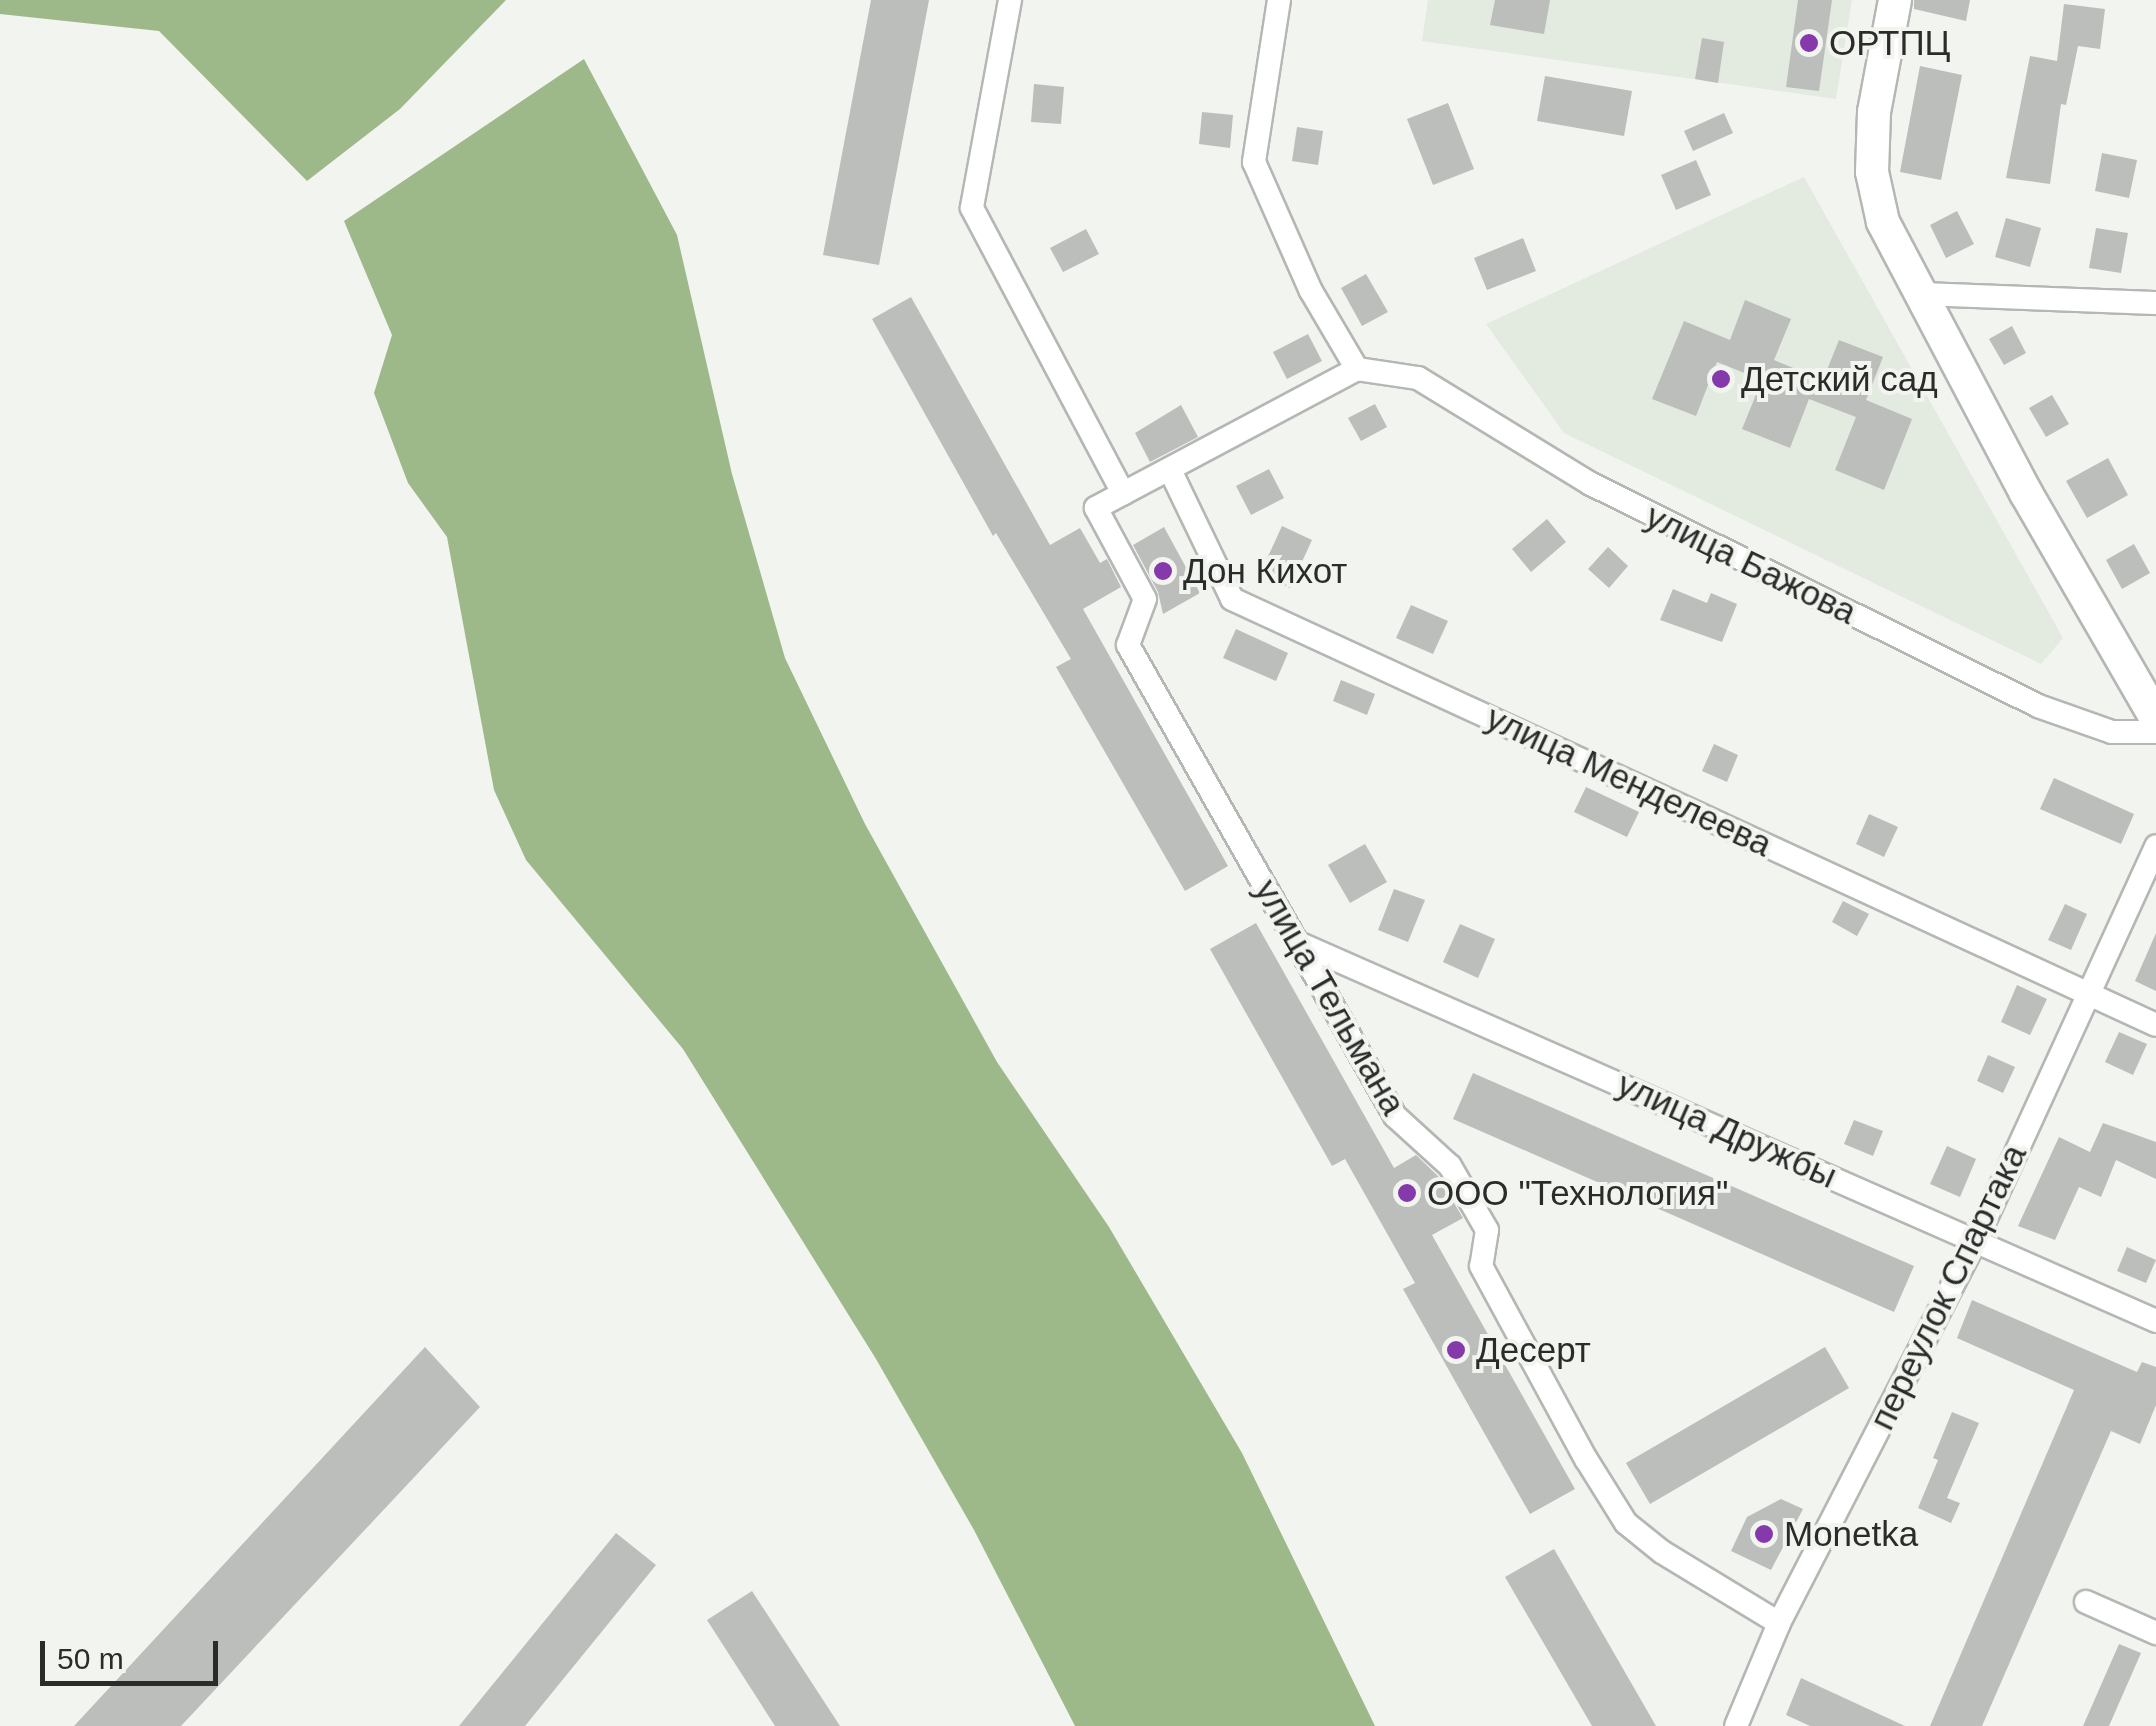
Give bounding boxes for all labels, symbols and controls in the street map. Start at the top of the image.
place label: ОРТПЦ [1829,22,1950,64]
marker: ОРТПЦ [1798,32,1820,54]
place label: Детский сад [1741,358,1938,400]
marker: Детский сад [1710,368,1732,390]
street label: улица Бажова [1639,495,1863,633]
place label: Дон Кихот [1183,550,1347,592]
marker: Дон Кихот [1152,560,1174,582]
street label: улица Менделеева [1480,696,1778,866]
street label: улица Тельмана [1246,872,1414,1122]
street label: улица Дружбы [1611,1063,1843,1197]
street label: переулок Спартака [1861,1138,2035,1436]
place label: ООО "Технология" [1427,1172,1728,1214]
marker: ООО "Технология" [1396,1182,1418,1204]
place label: Десерт [1476,1329,1591,1371]
marker: Десерт [1445,1339,1467,1361]
place label: Monetka [1784,1513,1918,1555]
marker: Monetka [1753,1523,1775,1545]
scale bar [45,1621,222,1683]
text: 50 m [57,1642,124,1675]

